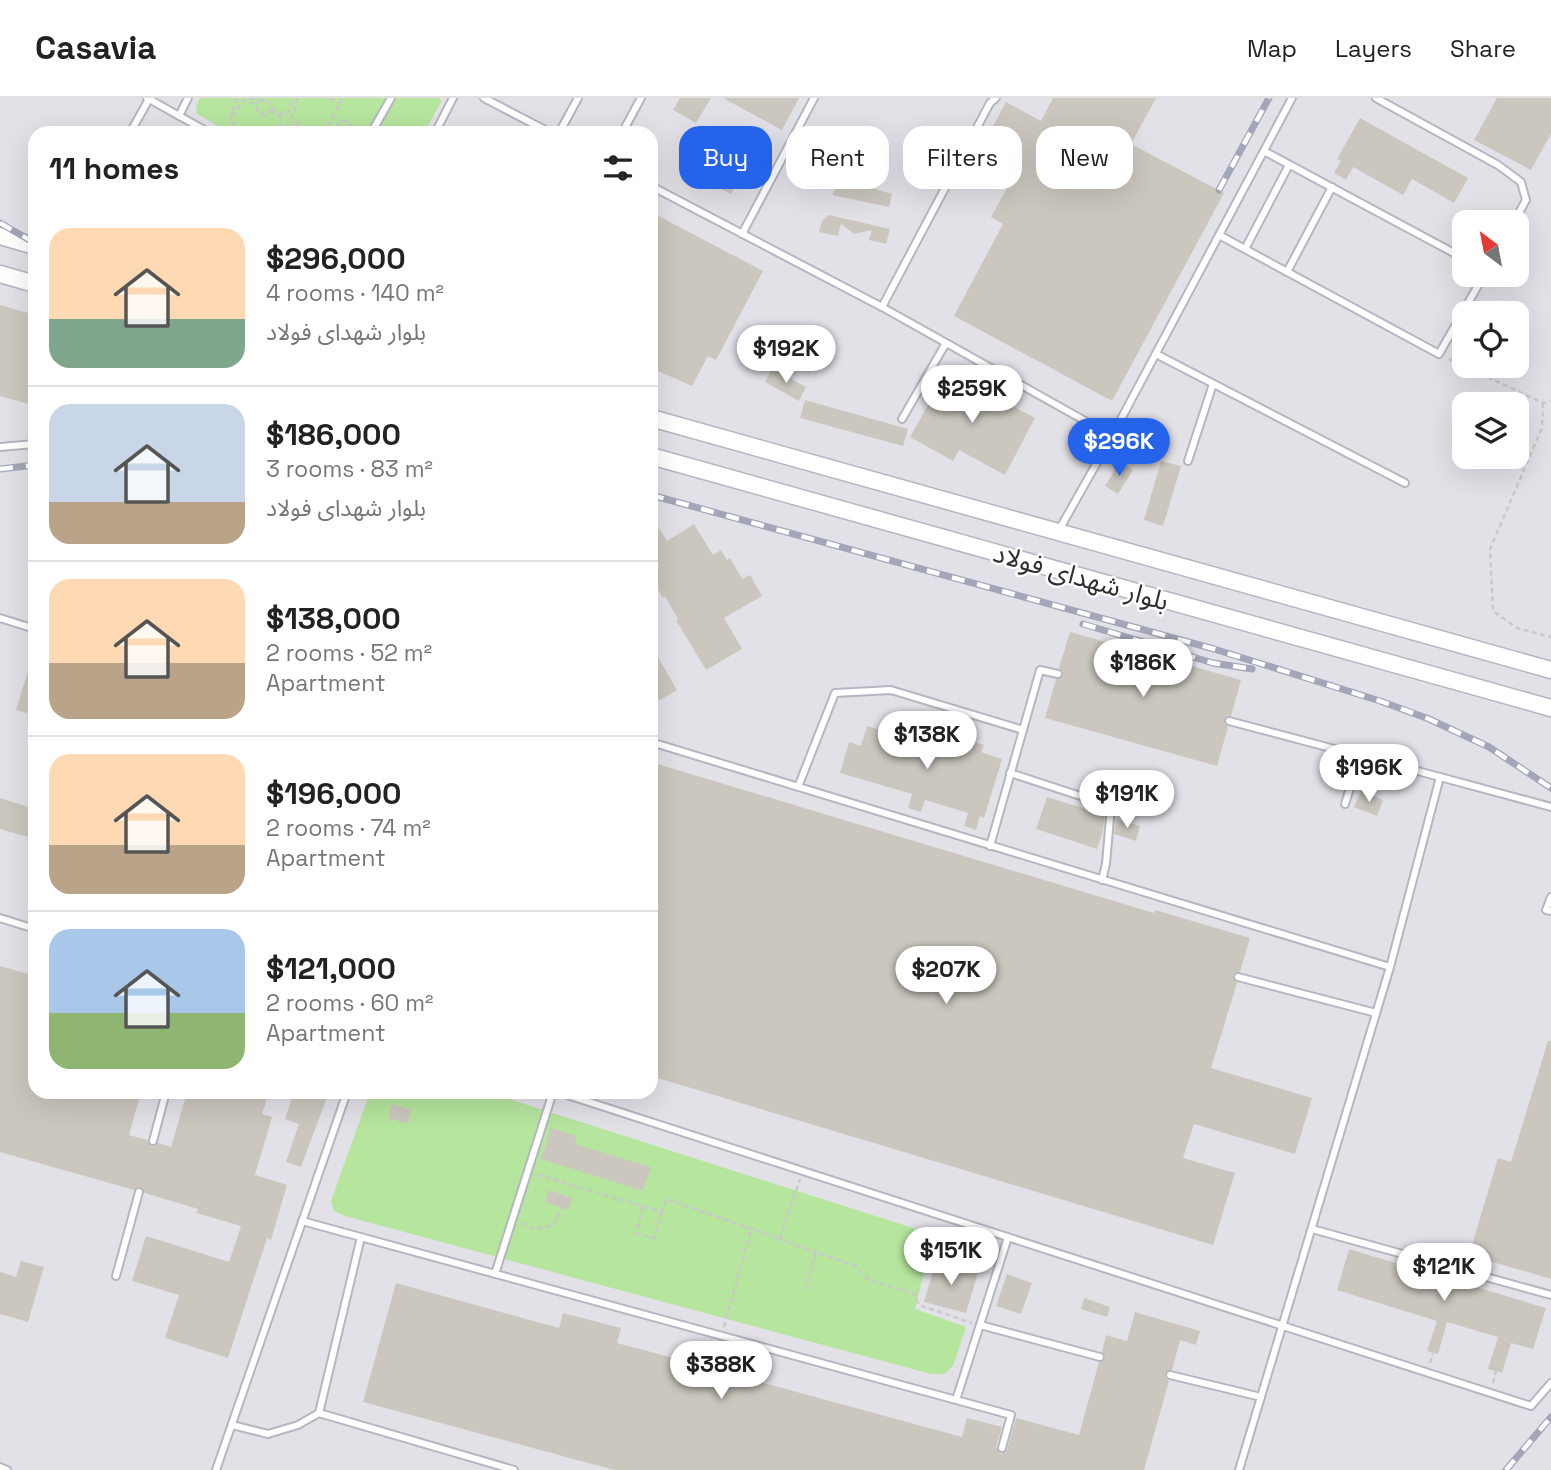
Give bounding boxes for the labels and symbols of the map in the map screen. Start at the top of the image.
north arrow [1452,210,1530,287]
pin: $192K [737,326,835,385]
pin: $259K [923,366,1021,425]
pin: $296K [1070,418,1168,478]
street label: بلوار شهدای فولاد [989,536,1173,618]
pin: $186K [1094,640,1192,699]
pin: $138K [878,712,976,771]
pin: $196K [1320,744,1418,804]
pin: $191K [1078,770,1176,830]
pin: $207K [897,946,995,1006]
pin: $151K [902,1228,1000,1287]
pin: $121K [1395,1244,1493,1303]
pin: $388K [672,1342,770,1401]

